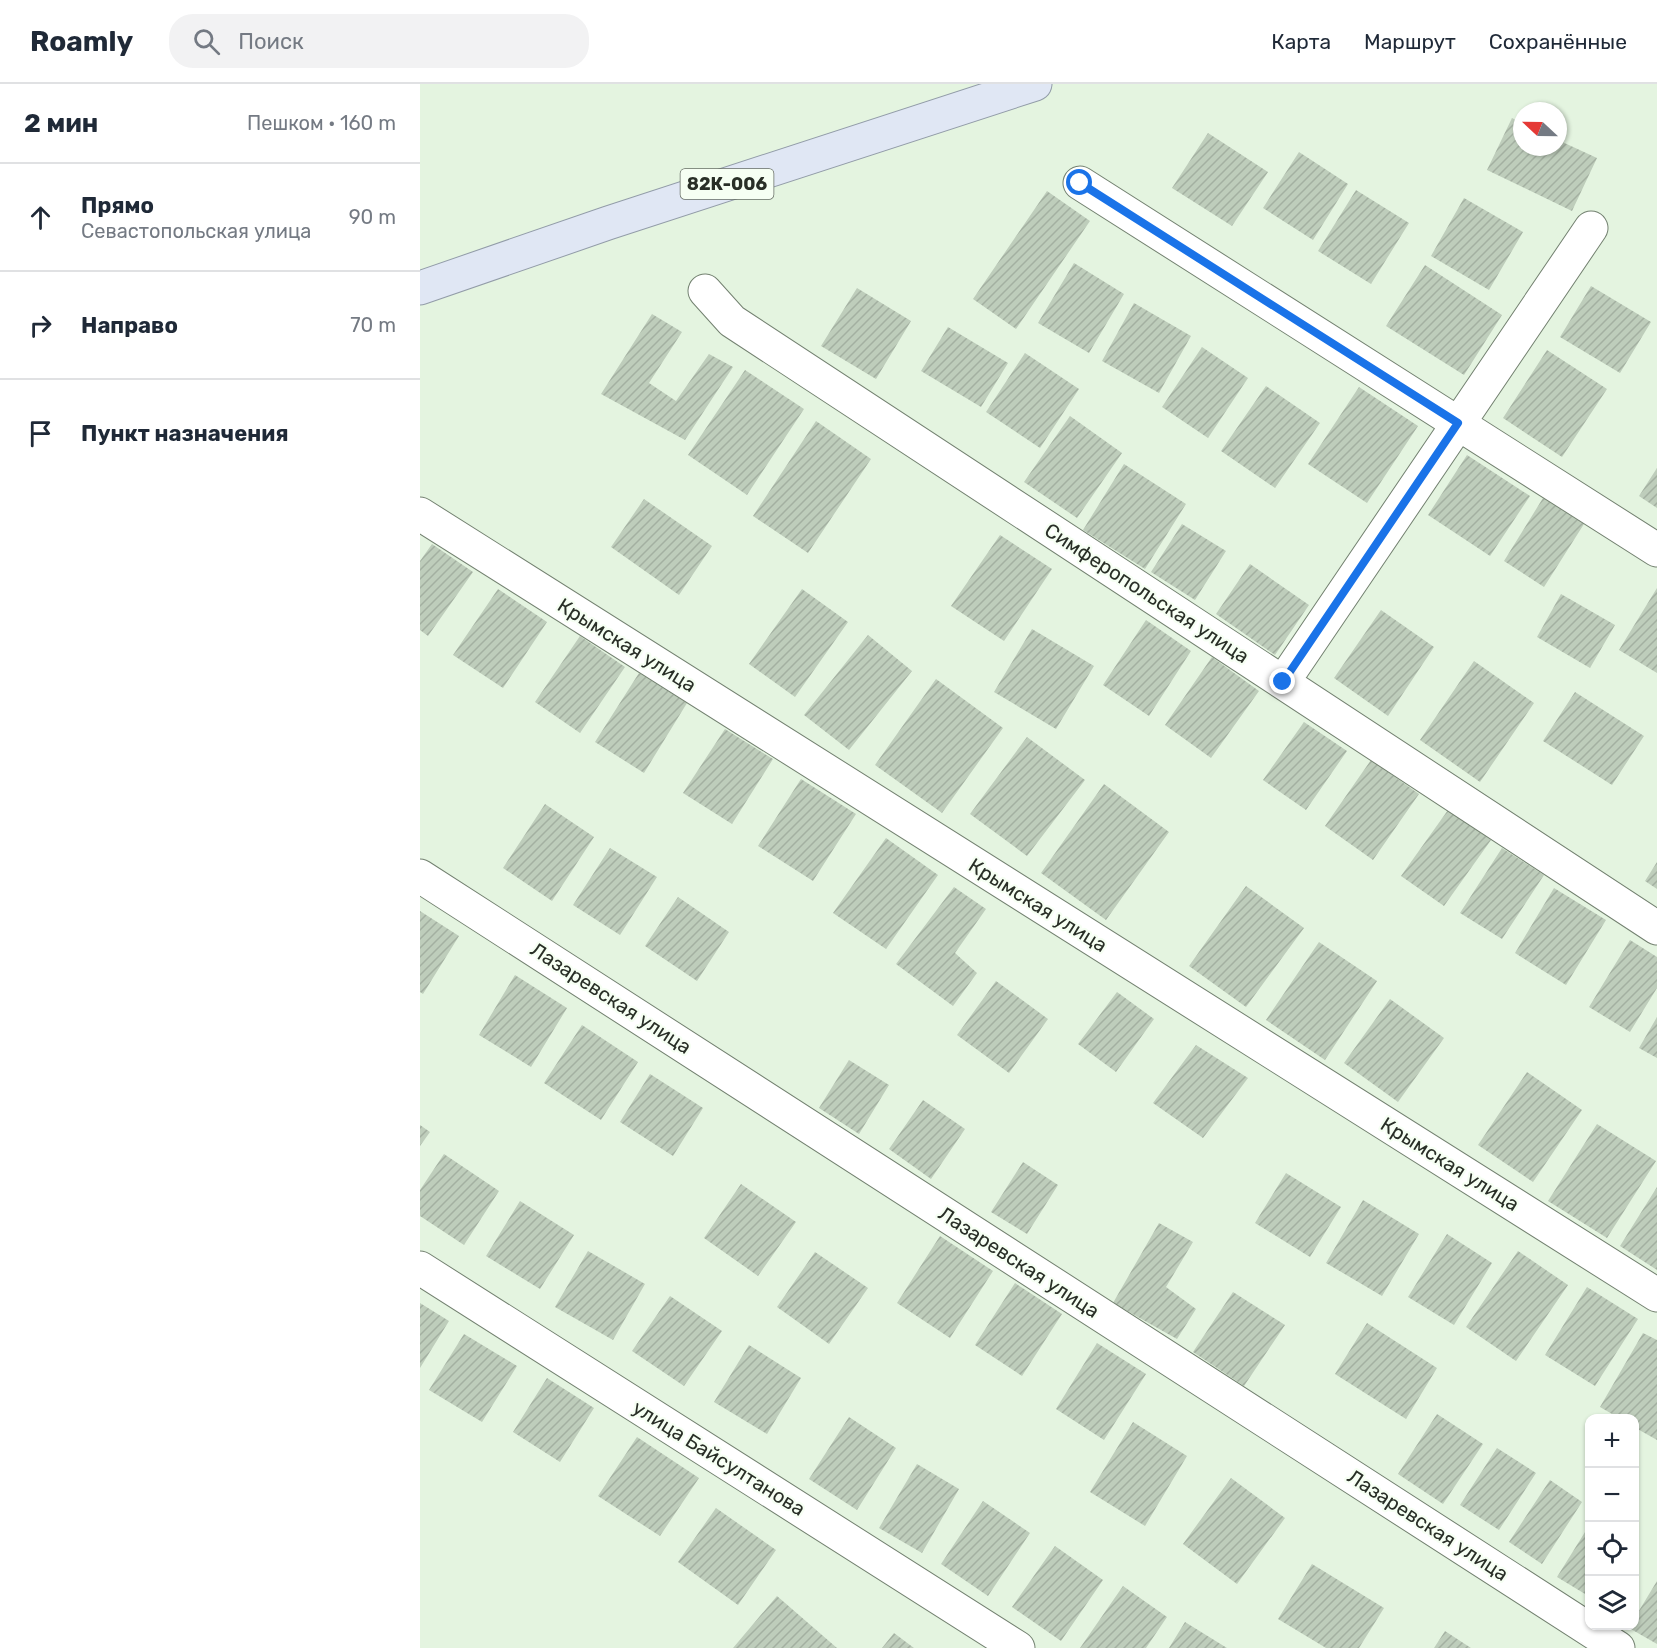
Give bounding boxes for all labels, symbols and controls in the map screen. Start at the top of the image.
search box [169,14,589,68]
text: Roamly [30,25,133,58]
icon: search [190,25,223,58]
text: Поиск [238,28,304,55]
text: Карта [1271,29,1331,54]
text: Маршрут [1364,29,1456,54]
text: Сохранённые [1489,29,1627,54]
north arrow [1513,102,1567,156]
text: 2 мин [24,108,98,139]
text: Пешком · 160 m [247,111,396,135]
road number: 82К-006 [680,169,774,199]
route start [1066,169,1092,195]
text: Прямо [81,192,154,219]
icon: ahead [24,201,57,234]
text: 90 m [349,205,396,229]
text: Севастопольская улица [81,219,311,243]
icon: right [24,309,57,342]
text: Направо [81,312,178,339]
text: 70 m [350,313,396,337]
icon: arrive [24,417,57,450]
text: Пункт назначения [81,420,289,447]
street label: Симферопольская улица [1040,518,1254,668]
street label: Крымская улица [553,593,701,697]
route end [1269,668,1295,694]
street label: Крымская улица [964,853,1112,957]
street label: Лазаревская улица [526,937,696,1059]
street label: Крымская улица [1376,1112,1524,1216]
street label: Лазаревская улица [934,1201,1104,1323]
street label: улица Байсултанова [628,1395,810,1521]
map controls [1585,1414,1639,1630]
button: + [1585,1414,1639,1468]
street label: Лазаревская улица [1343,1464,1513,1586]
button: − [1585,1468,1639,1522]
button: locate [1585,1522,1639,1576]
button: layers [1585,1576,1639,1630]

